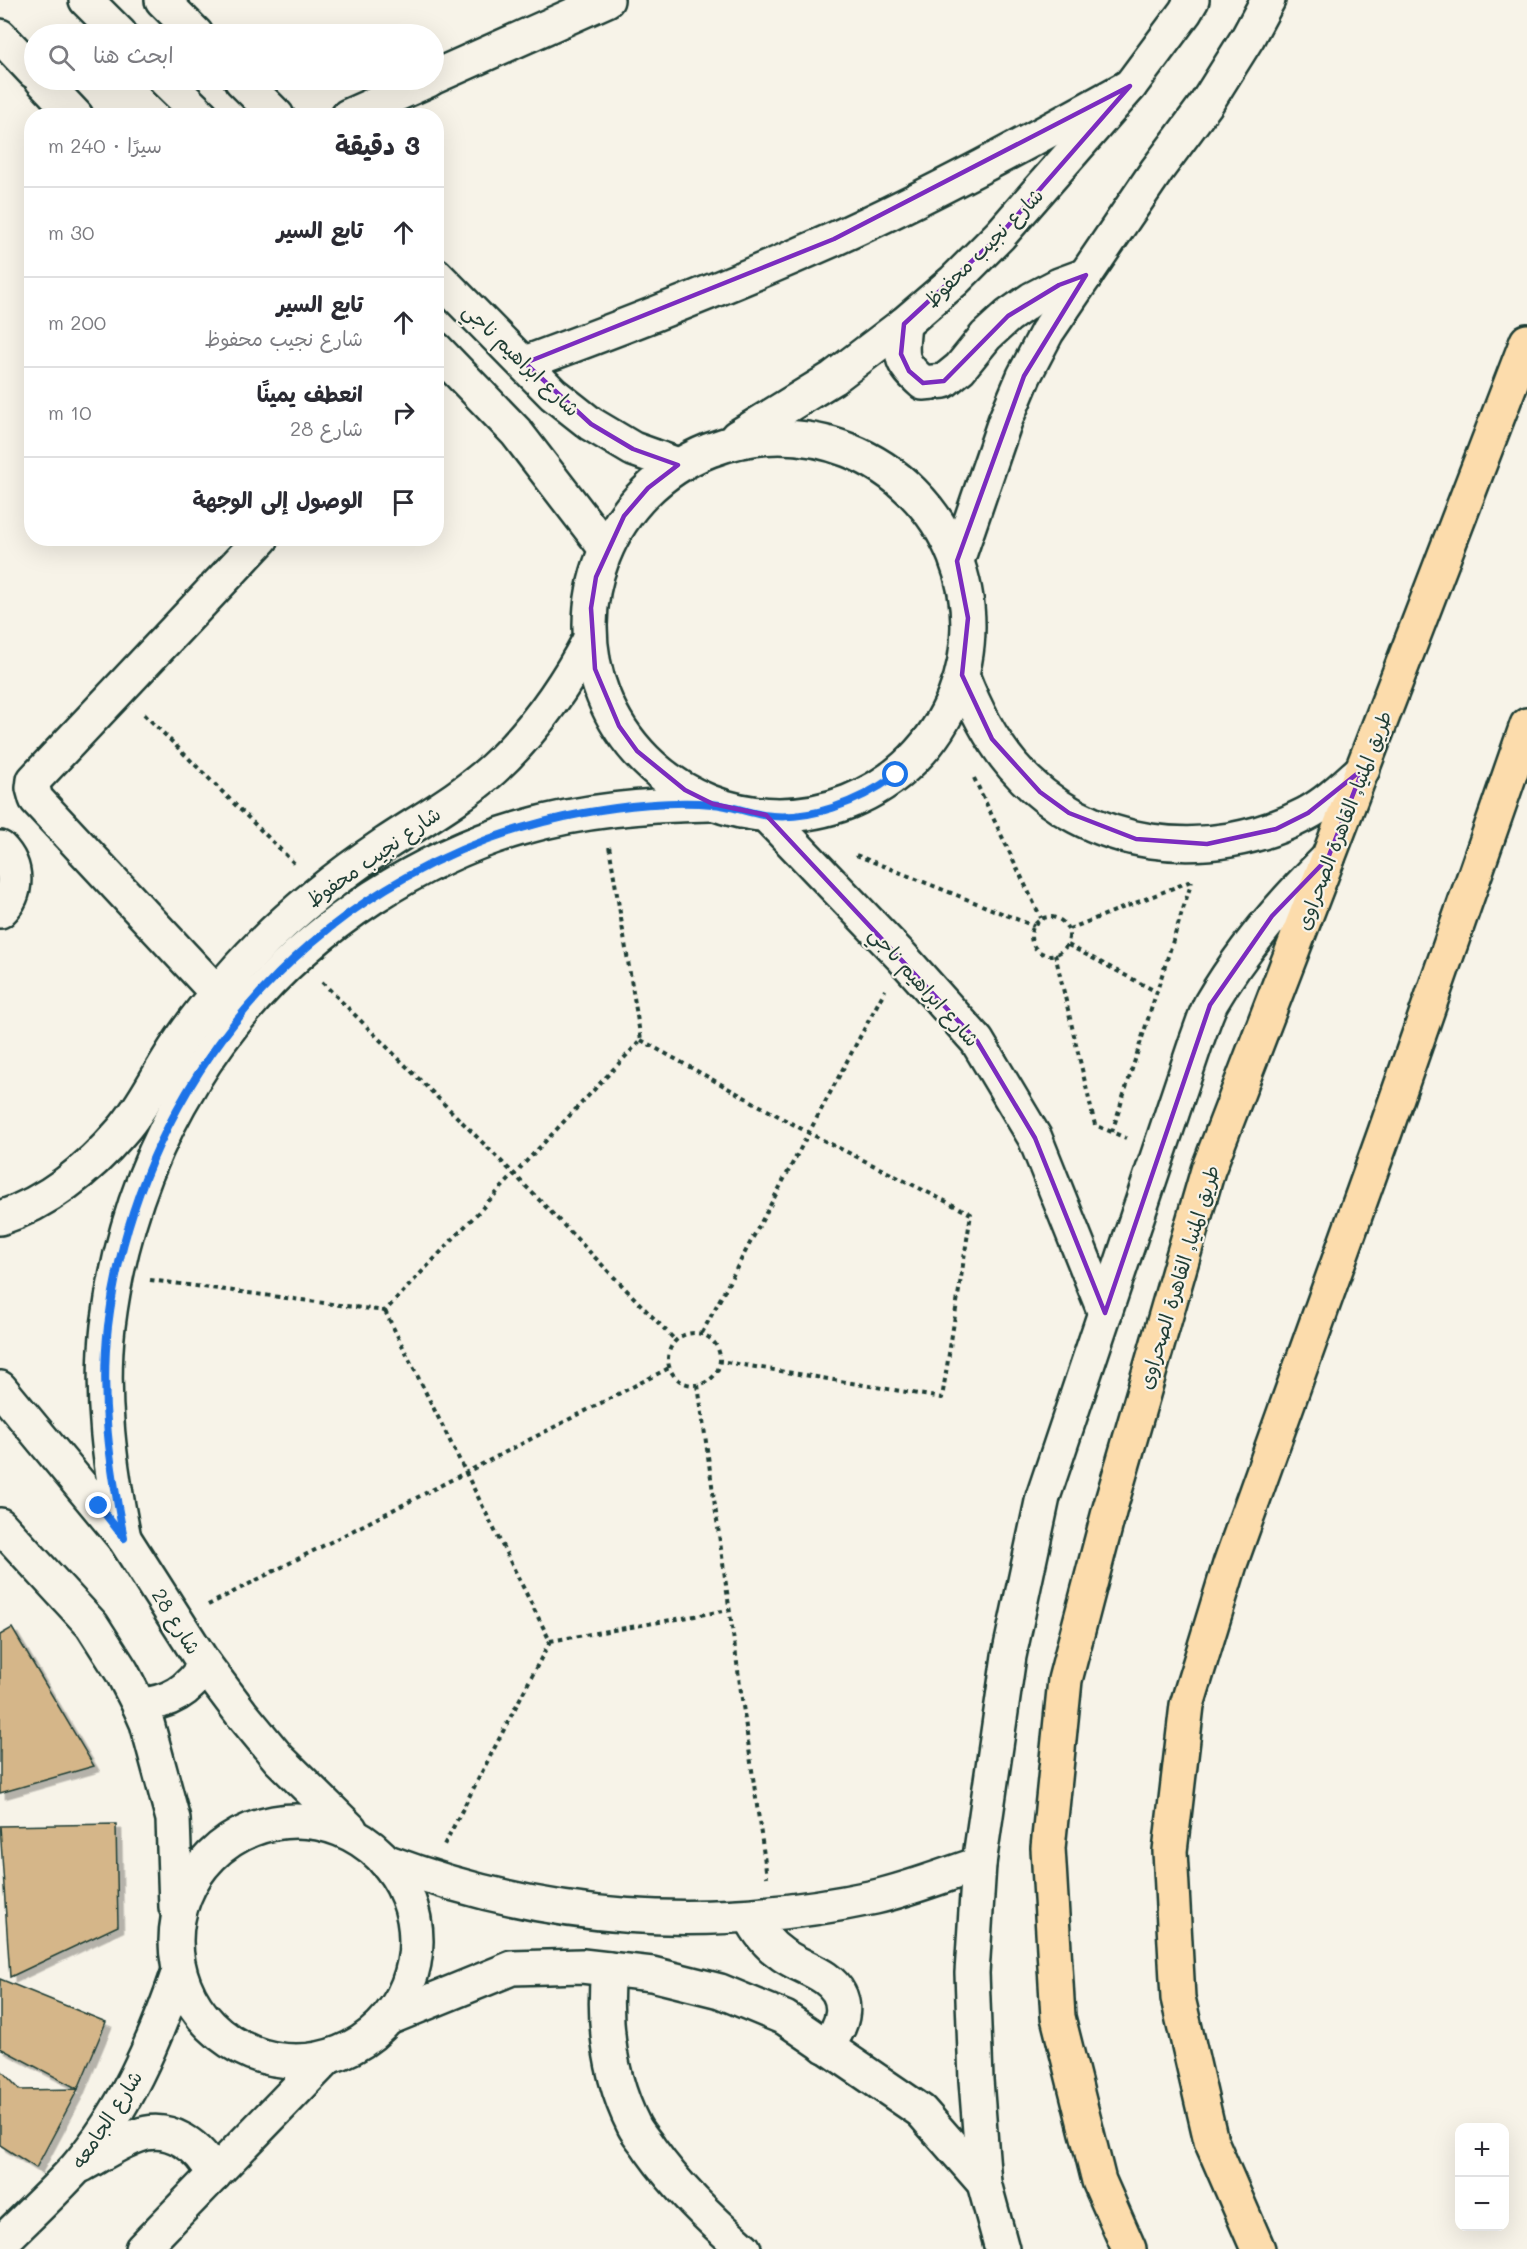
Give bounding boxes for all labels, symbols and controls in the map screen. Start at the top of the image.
search box [24,24,444,90]
text: ابحث هنا [93,40,174,69]
icon: search [45,41,78,74]
text: 3 دقيقة [335,128,420,162]
text: سيرًا · 240 m [48,132,162,158]
street label: شارع نجيب محفوظ [918,182,1050,314]
text: تابع السير [277,215,363,244]
icon: ahead [387,216,420,249]
text: 30 m [48,219,94,245]
text: تابع السير [277,289,363,318]
street label: شارع ابراهيم ناجي [454,297,586,426]
icon: ahead [387,306,420,339]
text: 200 m [48,309,106,335]
text: شارع نجيب محفوظ [205,325,363,351]
text: انعطف يمينًا [257,379,363,408]
icon: right [387,396,420,429]
text: 10 m [48,399,92,425]
text: شارع 28 [290,415,363,441]
text: الوصول إلى الوجهة [192,485,363,514]
icon: arrive [387,486,420,519]
street label: طريق المنيا, القاهرة الصحراوى [1289,706,1397,934]
route start [882,761,908,787]
street label: شارع نجيب محفوظ [301,800,447,914]
street label: شارع ابراهيم ناجي [860,920,986,1056]
street label: طريق المنيا, القاهرة الصحراوى [1131,1162,1225,1392]
route end [85,1492,111,1518]
street label: شارع 28 [145,1583,207,1660]
street label: شارع الجامعه [65,2065,149,2174]
map controls [1455,2123,1509,2231]
button: + [1455,2123,1509,2177]
button: − [1455,2177,1509,2231]

